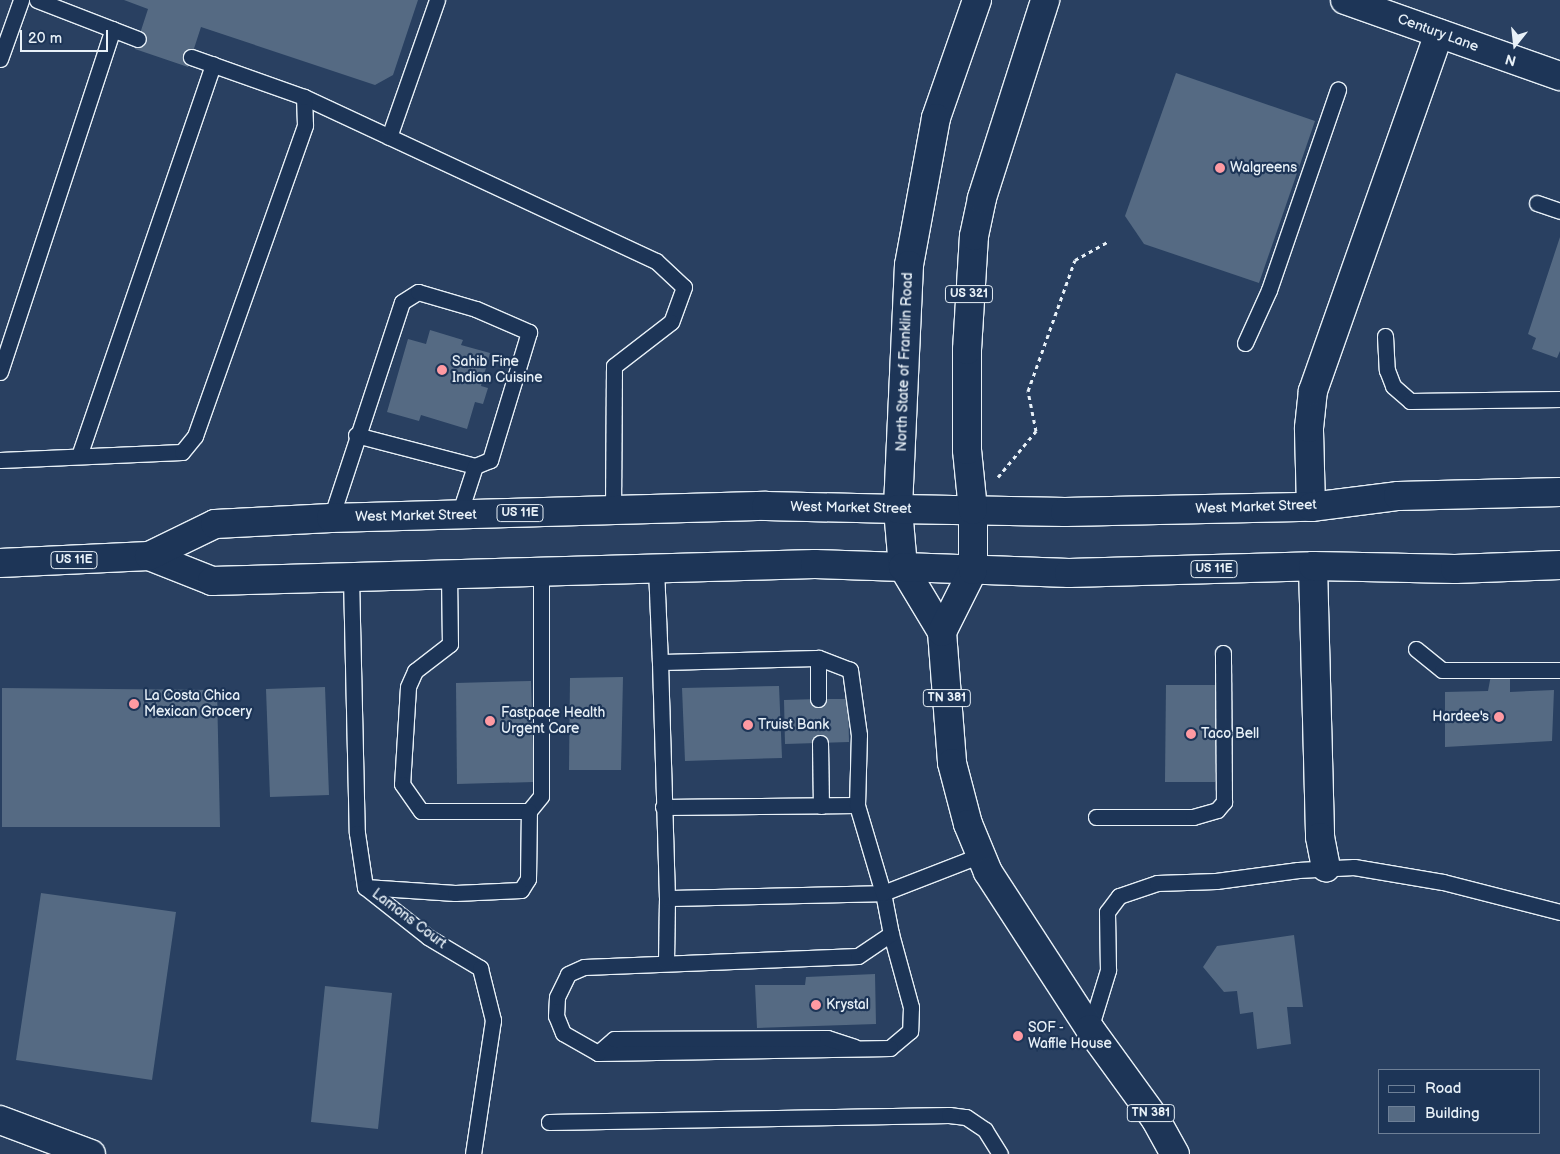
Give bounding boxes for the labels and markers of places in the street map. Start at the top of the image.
place label: Walgreens [1230,160,1297,176]
marker: Walgreens [1214,162,1226,174]
place label: Sahib Fine Indian Cuisine [452,354,543,387]
marker: Sahib Fine Indian Cuisine [436,364,448,376]
place label: La Costa Chica Mexican Grocery [144,688,252,720]
marker: La Costa Chica Mexican Grocery [128,698,140,710]
place label: Fastpace Health Urgent Care [501,705,605,738]
place label: Hardee's [1432,709,1489,725]
marker: Hardee's [1493,711,1505,723]
marker: Fastpace Health Urgent Care [483,714,497,728]
place label: Truist Bank [758,717,829,733]
marker: Truist Bank [742,719,754,731]
place label: Taco Bell [1201,726,1259,742]
marker: Taco Bell [1185,728,1197,740]
place label: Krystal [826,997,869,1013]
marker: Krystal [810,999,822,1011]
place label: SOF - Waffle House [1028,1020,1112,1052]
marker: SOF - Waffle House [1012,1030,1024,1042]

